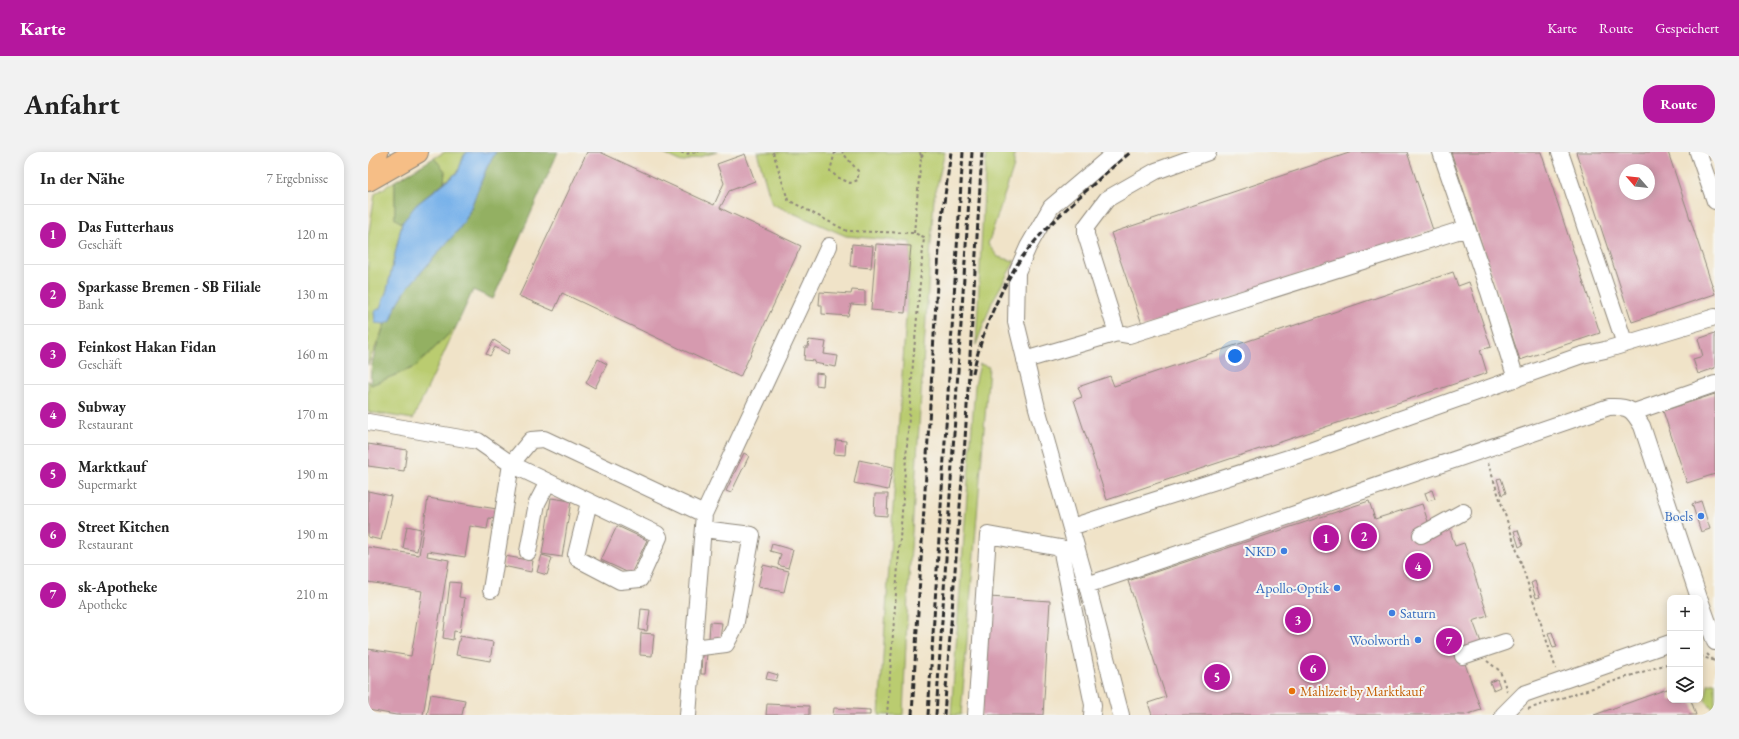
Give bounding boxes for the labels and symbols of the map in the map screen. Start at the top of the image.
north arrow [1619,164,1655,200]
your location [1225,346,1245,366]
place label: Boels [1665,507,1693,525]
marker: Boels [1696,511,1706,521]
pin: 2 [1351,521,1377,551]
pin: 1 [1313,523,1339,553]
place label: NKD [1245,542,1276,560]
marker: NKD [1279,546,1289,556]
pin: 4 [1405,551,1431,581]
place label: Apollo-Optik [1255,579,1329,597]
marker: Apollo-Optik [1332,583,1342,593]
place label: Saturn [1400,604,1437,622]
pin: 3 [1285,605,1311,635]
marker: Saturn [1387,608,1397,618]
pin: 7 [1436,626,1462,656]
place label: Woolworth [1349,631,1410,649]
marker: Woolworth [1413,635,1423,645]
pin: 6 [1300,653,1326,683]
pin: 5 [1204,662,1230,692]
place label: Mahlzeit by Marktkauf [1300,682,1425,700]
marker: Mahlzeit by Marktkauf [1287,686,1297,696]

